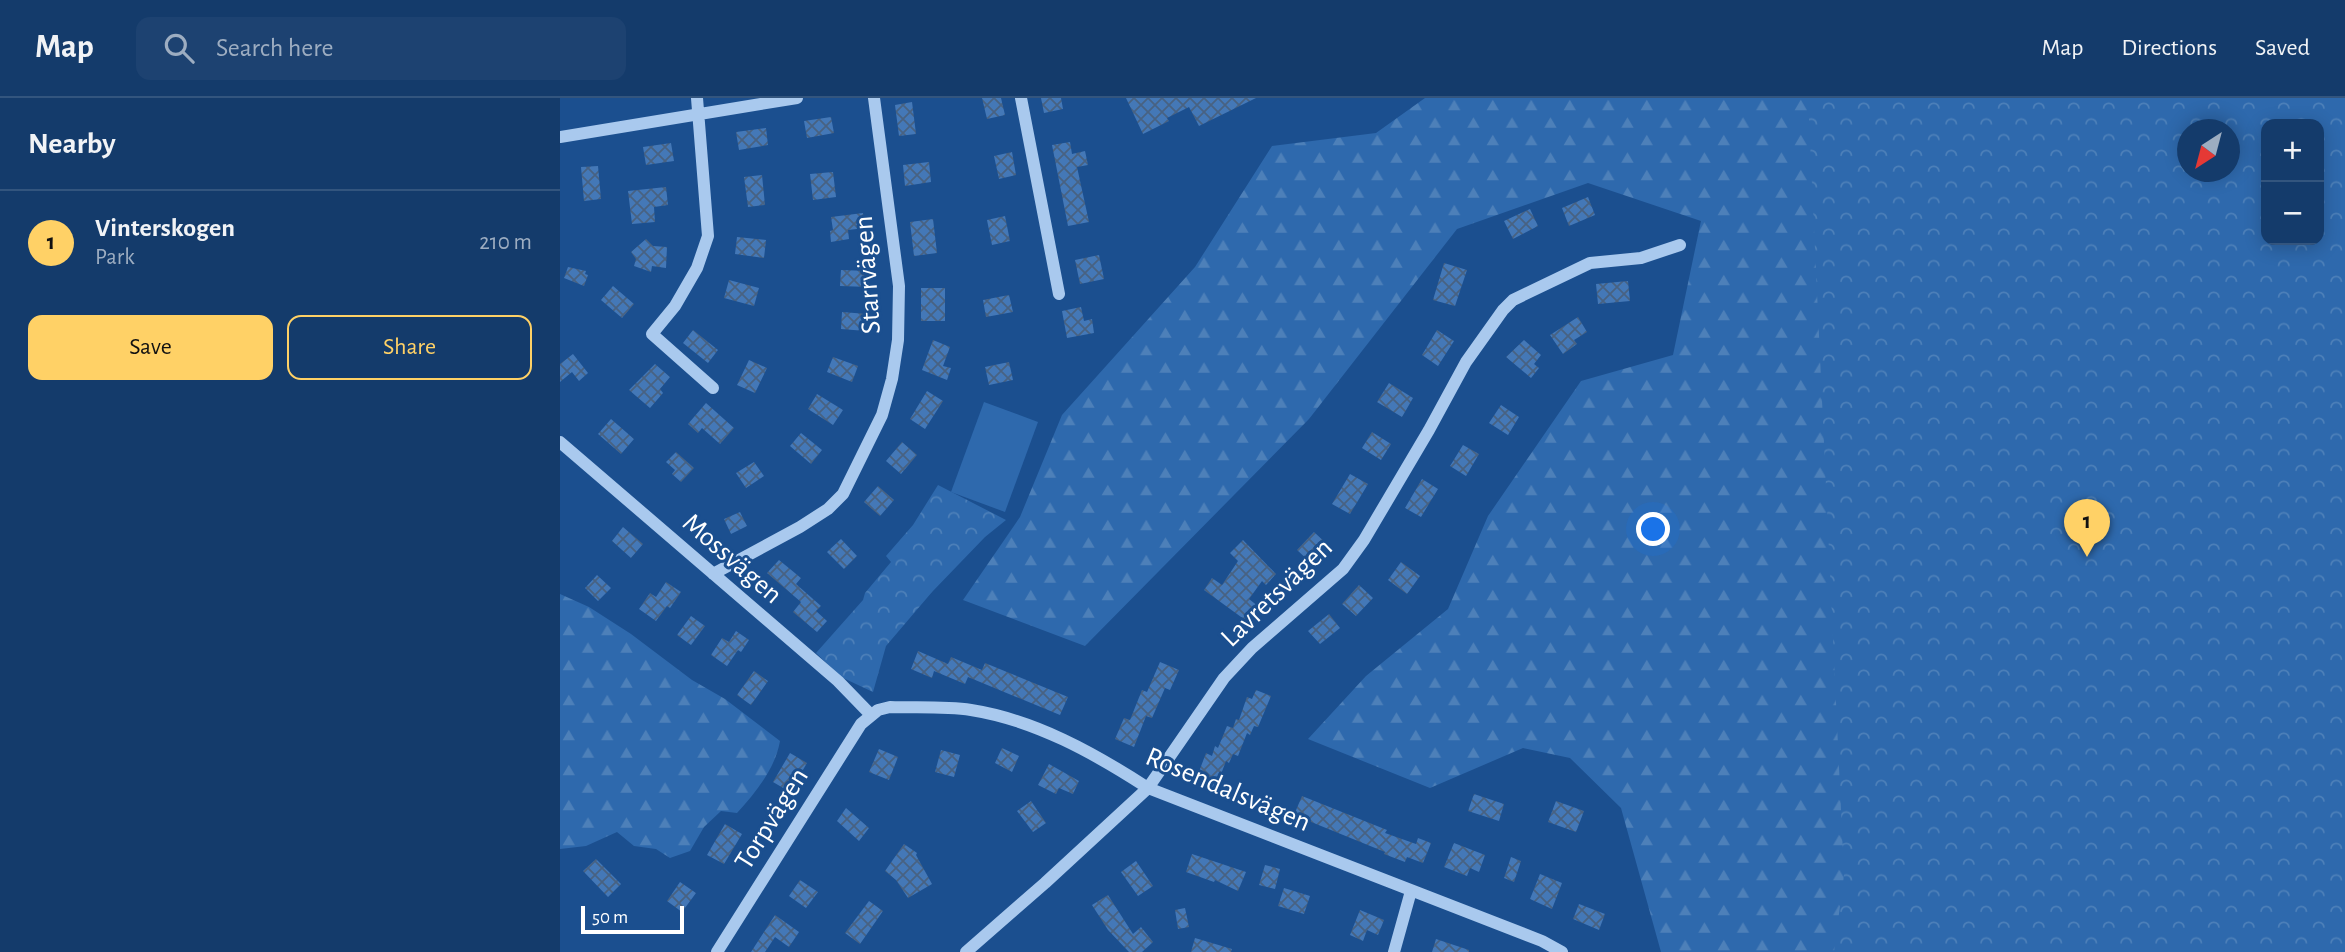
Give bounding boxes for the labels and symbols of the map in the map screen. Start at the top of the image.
north arrow [2177,119,2240,182]
street label: Starrvägen [850,215,886,335]
pin: 1 [2064,499,2110,557]
street label: Mossvägen [677,509,787,609]
your location [1636,512,1670,546]
street label: Lavretsvägen [1216,533,1338,653]
street label: Rosendalsvägen [1142,743,1314,837]
street label: Torpvägen [730,763,814,875]
scale bar [581,903,684,935]

